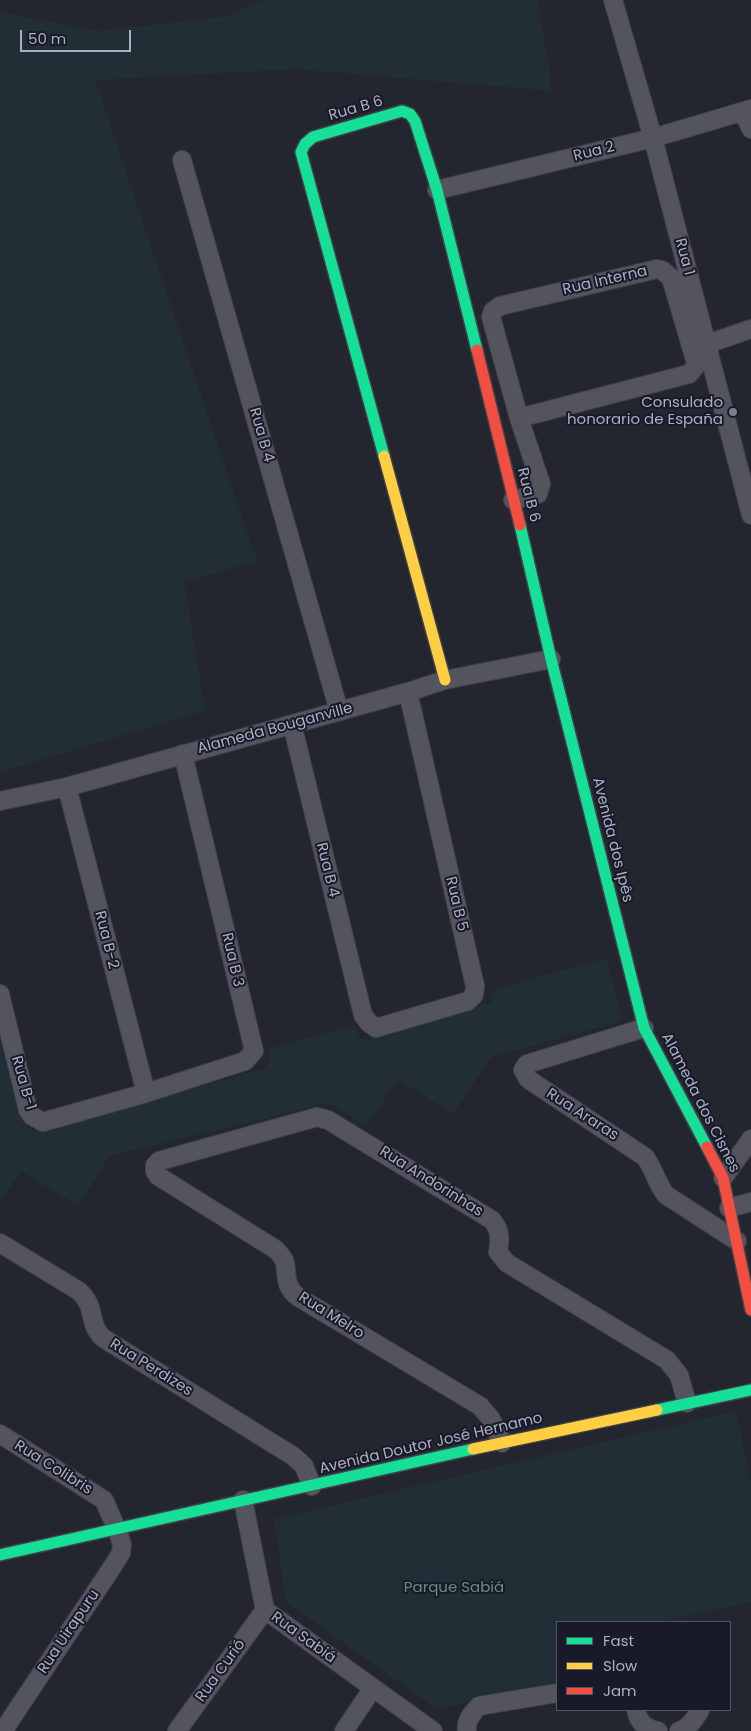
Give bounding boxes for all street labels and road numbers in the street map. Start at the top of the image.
street label: Rua B 6 [327,93,385,125]
street label: Rua 2 [572,138,616,166]
street label: Rua 1 [670,236,698,278]
street label: Rua Interna [561,263,649,299]
street label: Rua B 4 [245,406,277,464]
street label: Rua B 6 [513,466,543,524]
street label: Alameda Bouganville [195,700,355,758]
street label: Avenida dos Ipês [588,776,636,904]
street label: Rua B 4 [312,841,342,899]
street label: Rua B 5 [441,875,471,933]
street label: Rua B-2 [90,909,122,971]
street label: Rua B 3 [217,931,247,989]
street label: Alameda dos Cisnes [657,1030,743,1176]
street label: Rua B-1 [7,1054,39,1112]
street label: Rua Araras [543,1085,621,1145]
street label: Rua Andorinhas [376,1143,486,1221]
street label: Rua Melro [295,1289,367,1343]
street label: Rua Perdizes [106,1335,196,1401]
street label: Avenida Doutor José Hernamo [318,1410,544,1478]
street label: Rua Colibris [11,1437,95,1499]
street label: Rua Uirapuru [34,1587,104,1677]
street label: Rua Sabiá [267,1608,339,1668]
street label: Rua Curió [192,1636,250,1706]

